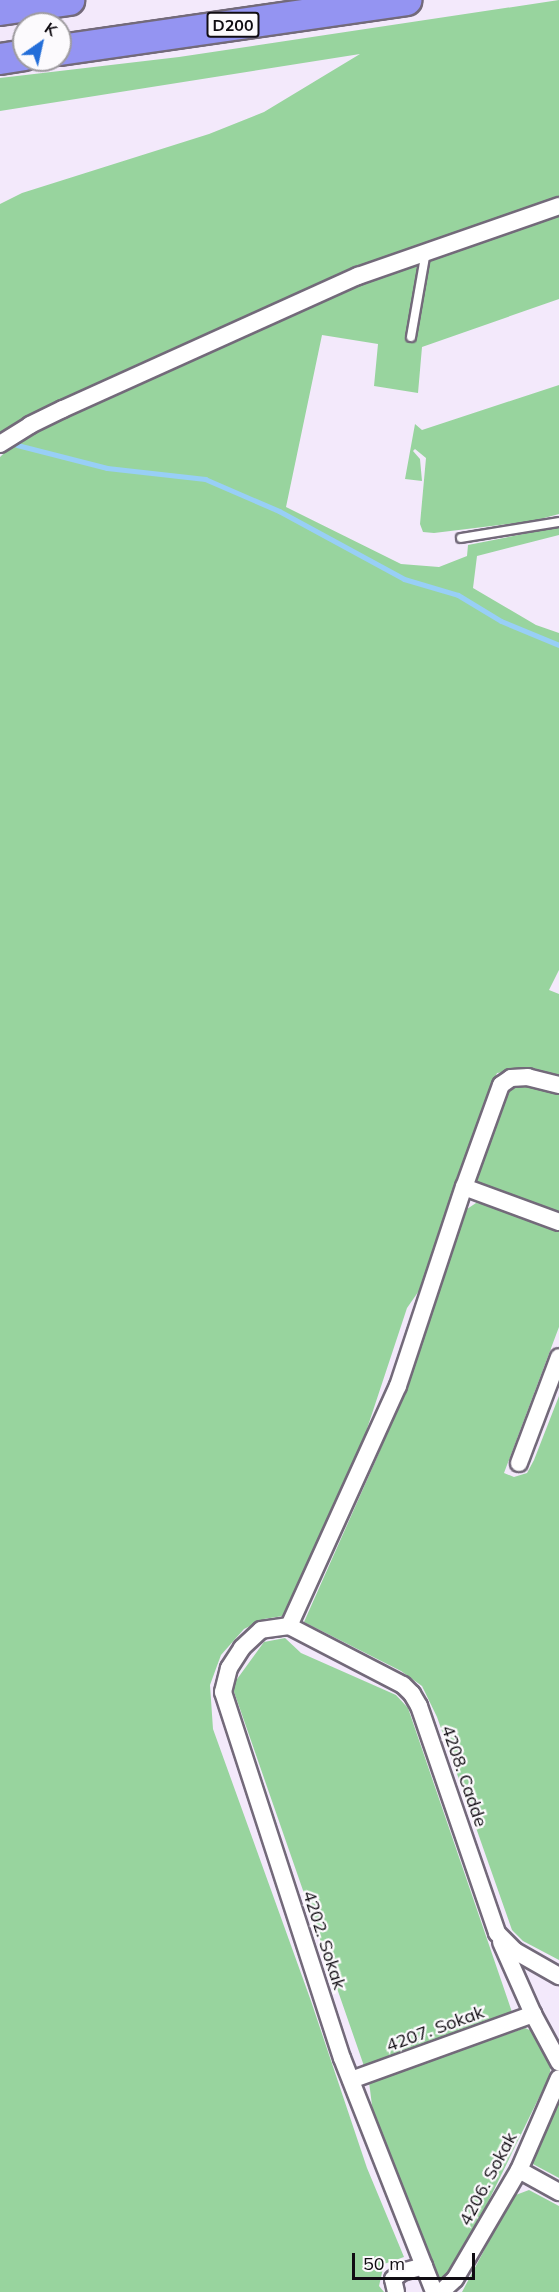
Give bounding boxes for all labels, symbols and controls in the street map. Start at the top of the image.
north arrow [12,12,72,72]
road number: D200 [206,12,260,38]
text: K [41,17,61,40]
street label: 4208. Cadde [436,1722,492,1830]
street label: 4202. Sokak [298,1888,350,1992]
street label: 4207. Sokak [383,2001,487,2057]
street label: 4206. Sokak [454,2129,522,2229]
scale bar [355,2241,478,2279]
text: 50 m [363,2252,405,2275]

